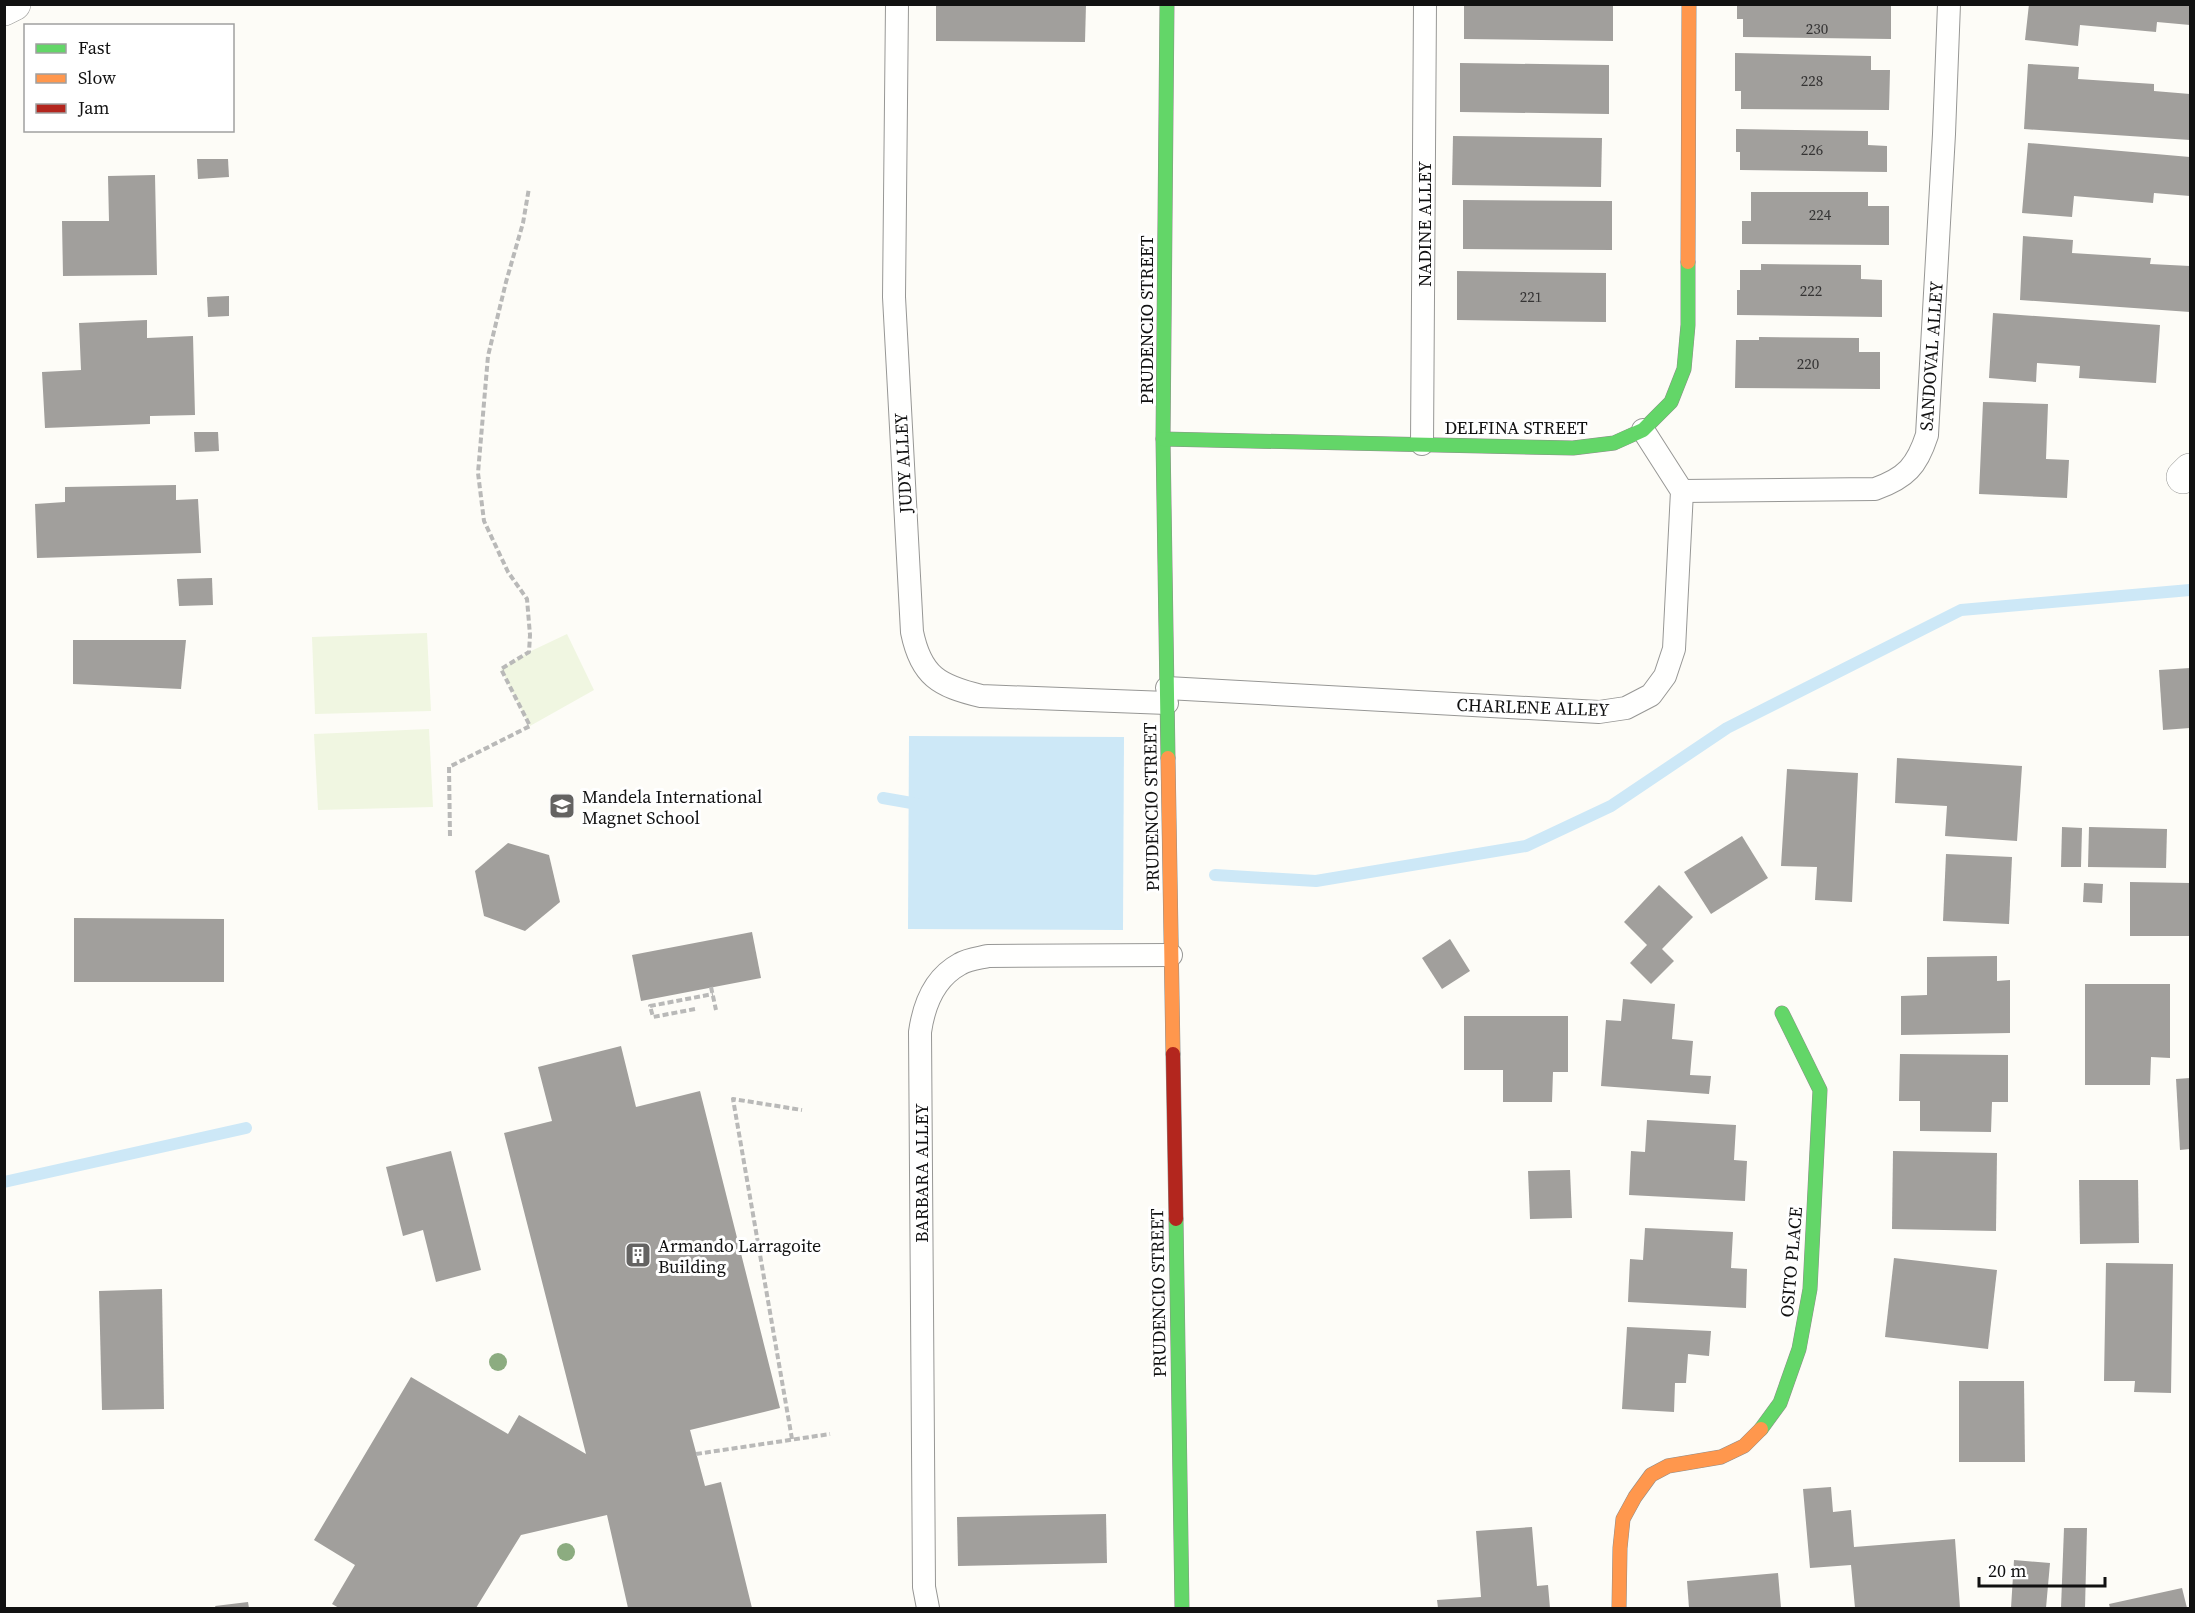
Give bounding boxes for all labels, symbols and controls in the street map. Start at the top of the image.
house number: 230 [1806,18,1828,39]
legend [24,24,234,132]
text: Fast [78,35,111,60]
text: Slow [78,65,116,90]
house number: 228 [1801,70,1823,91]
text: Jam [77,95,110,120]
house number: 226 [1801,139,1823,160]
street label: NADINE ALLEY [1412,160,1437,287]
house number: 224 [1809,204,1832,225]
street label: PRUDENCIO STREET [1134,235,1159,405]
house number: 222 [1800,280,1822,301]
street label: SANDOVAL ALLEY [1913,280,1949,432]
house number: 221 [1520,286,1542,307]
house number: 220 [1797,353,1819,374]
street label: JUDY ALLEY [888,411,918,515]
street label: DELFINA STREET [1444,415,1588,440]
street label: CHARLENE ALLEY [1456,692,1610,722]
street label: PRUDENCIO STREET [1137,722,1165,892]
place label: Mandela International Magnet School [582,784,762,830]
school or university icon: Mandela International Magnet School [547,791,577,821]
street label: BARBARA ALLEY [909,1103,934,1243]
street label: OSITO PLACE [1774,1206,1808,1318]
street label: PRUDENCIO STREET [1144,1208,1172,1378]
place label: Armando Larragoite Building [658,1233,821,1279]
building icon: Armando Larragoite Building [623,1240,653,1270]
scale bar [1979,1550,2105,1588]
text: 20 m [1988,1558,2026,1583]

